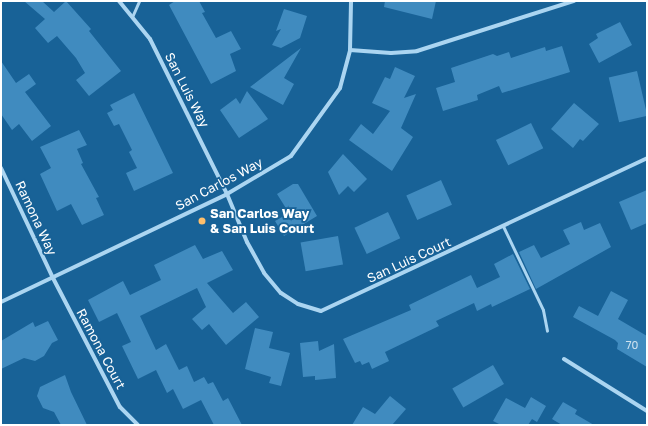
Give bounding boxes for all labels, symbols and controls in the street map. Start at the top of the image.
street label: San Luis Way [161,50,213,130]
street label: San Carlos Way [173,154,265,214]
street label: Ramona Way [12,178,60,258]
place label: San Carlos Way & San Luis Court [210,206,314,237]
marker: San Carlos Way & San Luis Court [197,216,207,226]
street label: San Luis Court [365,234,453,286]
street label: Ramona Court [73,306,129,392]
house number: 70 [626,338,638,352]

